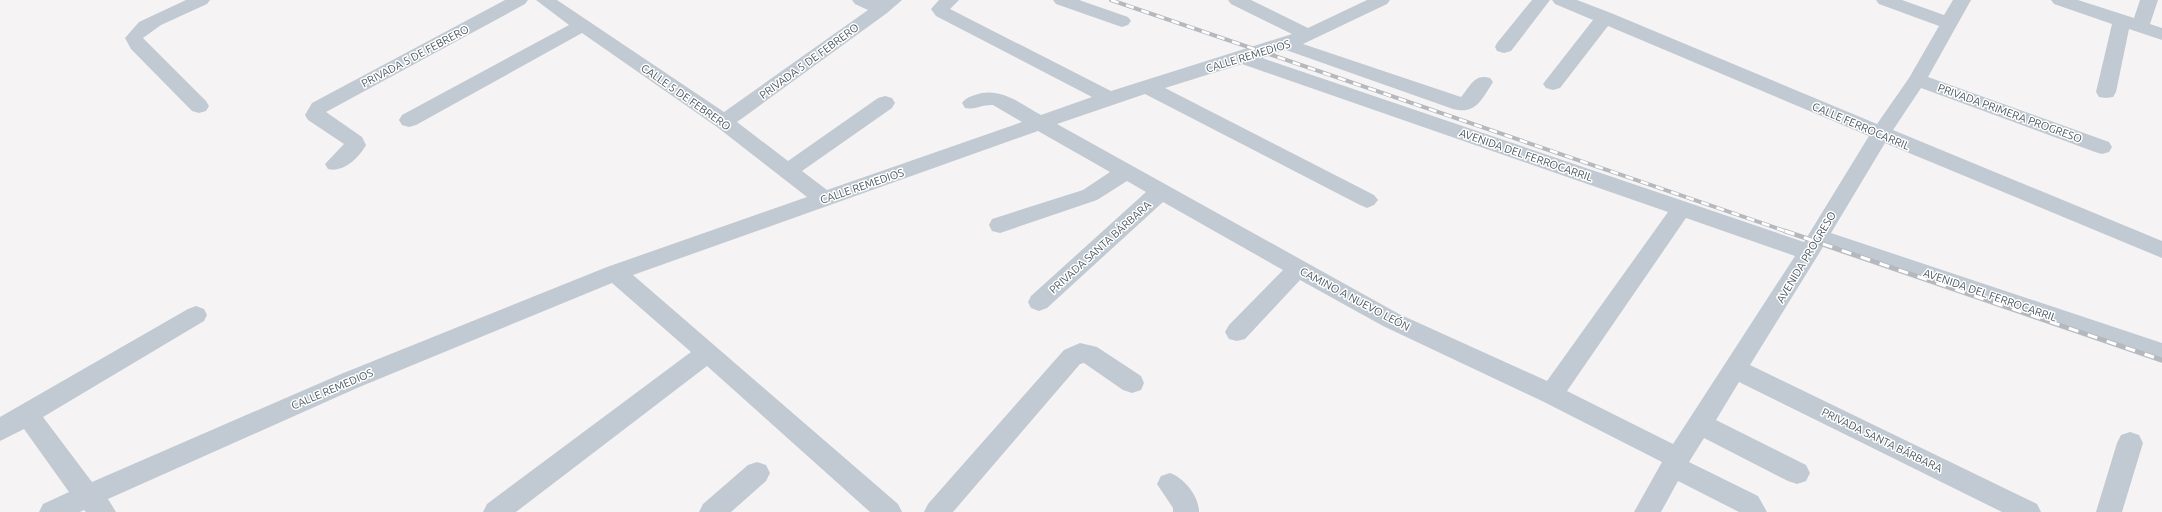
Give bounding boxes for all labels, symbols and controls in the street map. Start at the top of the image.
street label: PRIVADA 5 DE FEBRERO [757,21,861,101]
street label: PRIVADA 5 DE FEBRERO [359,23,471,89]
street label: CALLE REMEDIOS [1204,37,1292,75]
street label: CALLE 5 DE FEBRERO [639,62,733,132]
street label: PRIVADA PRIMERA PROGRESO [1936,81,2084,145]
street label: CALLE FERROCARRIL [1811,100,1912,152]
street label: AVENIDA DEL FERROCARRIL [1458,126,1595,184]
street label: CALLE REMEDIOS [819,166,906,206]
street label: PRIVADA SANTA BÁRBARA [1046,197,1154,296]
street label: AVENIDA PROGRESO [1774,209,1838,305]
street label: CAMINO A NUEVO LEÓN [1298,264,1412,333]
street label: AVENIDA DEL FERROCARRIL [1922,266,2059,324]
street label: CALLE REMEDIOS [289,366,375,412]
street label: PRIVADA SANTA BÁRBARA [1820,405,1945,475]

